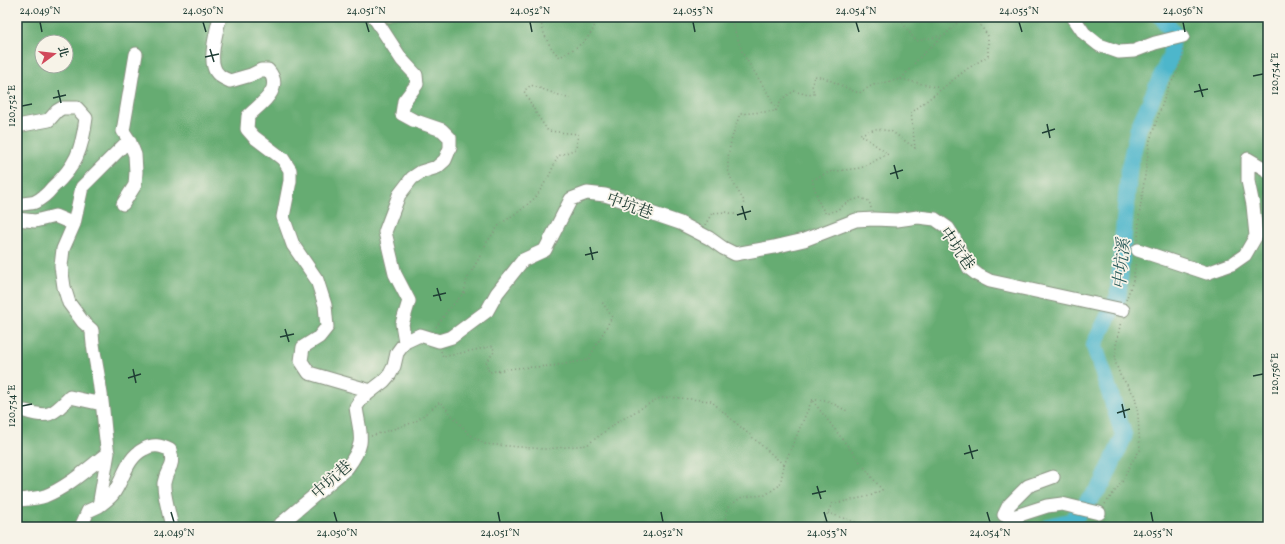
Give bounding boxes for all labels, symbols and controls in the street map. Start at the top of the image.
text: 24.049°N [20,4,61,18]
text: 24.050°N [183,4,224,18]
text: 24.051°N [346,4,386,18]
text: 24.052°N [510,4,551,18]
text: 24.053°N [673,4,714,18]
text: 24.054°N [836,4,877,18]
text: 24.055°N [999,4,1040,18]
text: 24.056°N [1163,4,1204,18]
north arrow [34,34,74,74]
text: 北 [54,45,71,59]
text: 120.754°E [1268,53,1282,95]
text: 120.752°E [5,85,19,127]
street label: 中坑巷 [603,188,656,225]
street label: 中坑巷 [934,223,979,275]
water label: 中坑溪 [1109,236,1136,291]
text: 120.756°E [1268,353,1282,395]
text: 120.754°E [5,385,19,427]
street label: 中坑巷 [307,456,358,505]
text: 24.049°N [154,526,195,540]
text: 24.050°N [317,526,358,540]
text: 24.051°N [480,526,520,540]
text: 24.052°N [643,526,684,540]
text: 24.053°N [807,526,848,540]
text: 24.054°N [970,526,1011,540]
text: 24.055°N [1133,526,1174,540]

